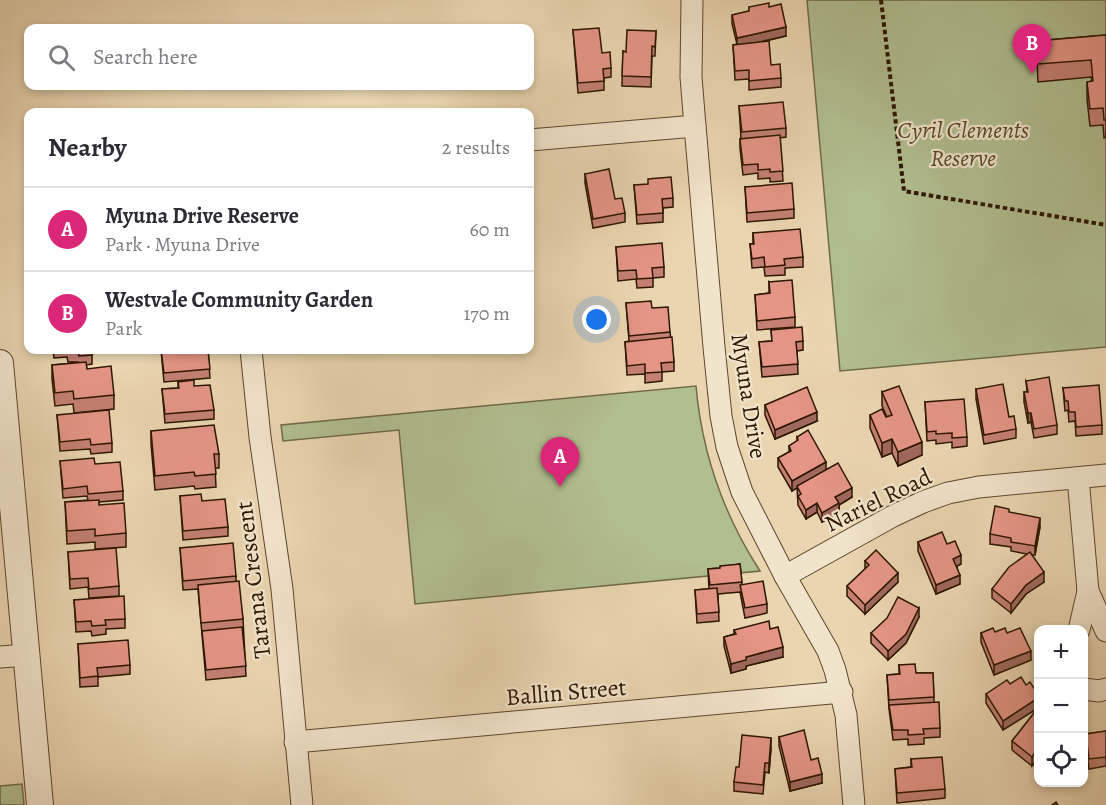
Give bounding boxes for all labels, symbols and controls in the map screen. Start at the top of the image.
search box [24,24,534,90]
pin: B [1012,25,1052,74]
icon: search [45,41,78,74]
text: Search here [93,42,198,72]
park label: Cyril Clements Reserve [897,114,1029,174]
text: Nearby [48,130,127,165]
text: 2 results [442,134,510,161]
text: Myuna Drive Reserve [105,201,299,231]
text: A [61,216,74,243]
text: 60 m [470,216,510,243]
text: Park · Myuna Drive [105,231,260,258]
text: Westvale Community Garden [105,285,373,315]
text: B [61,300,74,327]
text: 170 m [464,300,510,327]
your location [582,305,611,334]
text: Park [105,315,143,342]
street label: Myuna Drive [723,331,775,461]
pin: A [540,438,580,487]
street label: Nariel Road [819,460,937,540]
street label: Tarana Crescent [227,500,278,660]
map controls [1034,625,1088,787]
button: + [1034,625,1088,679]
street label: Ballin Street [504,671,628,713]
button: − [1034,679,1088,733]
button: locate [1034,733,1088,787]

